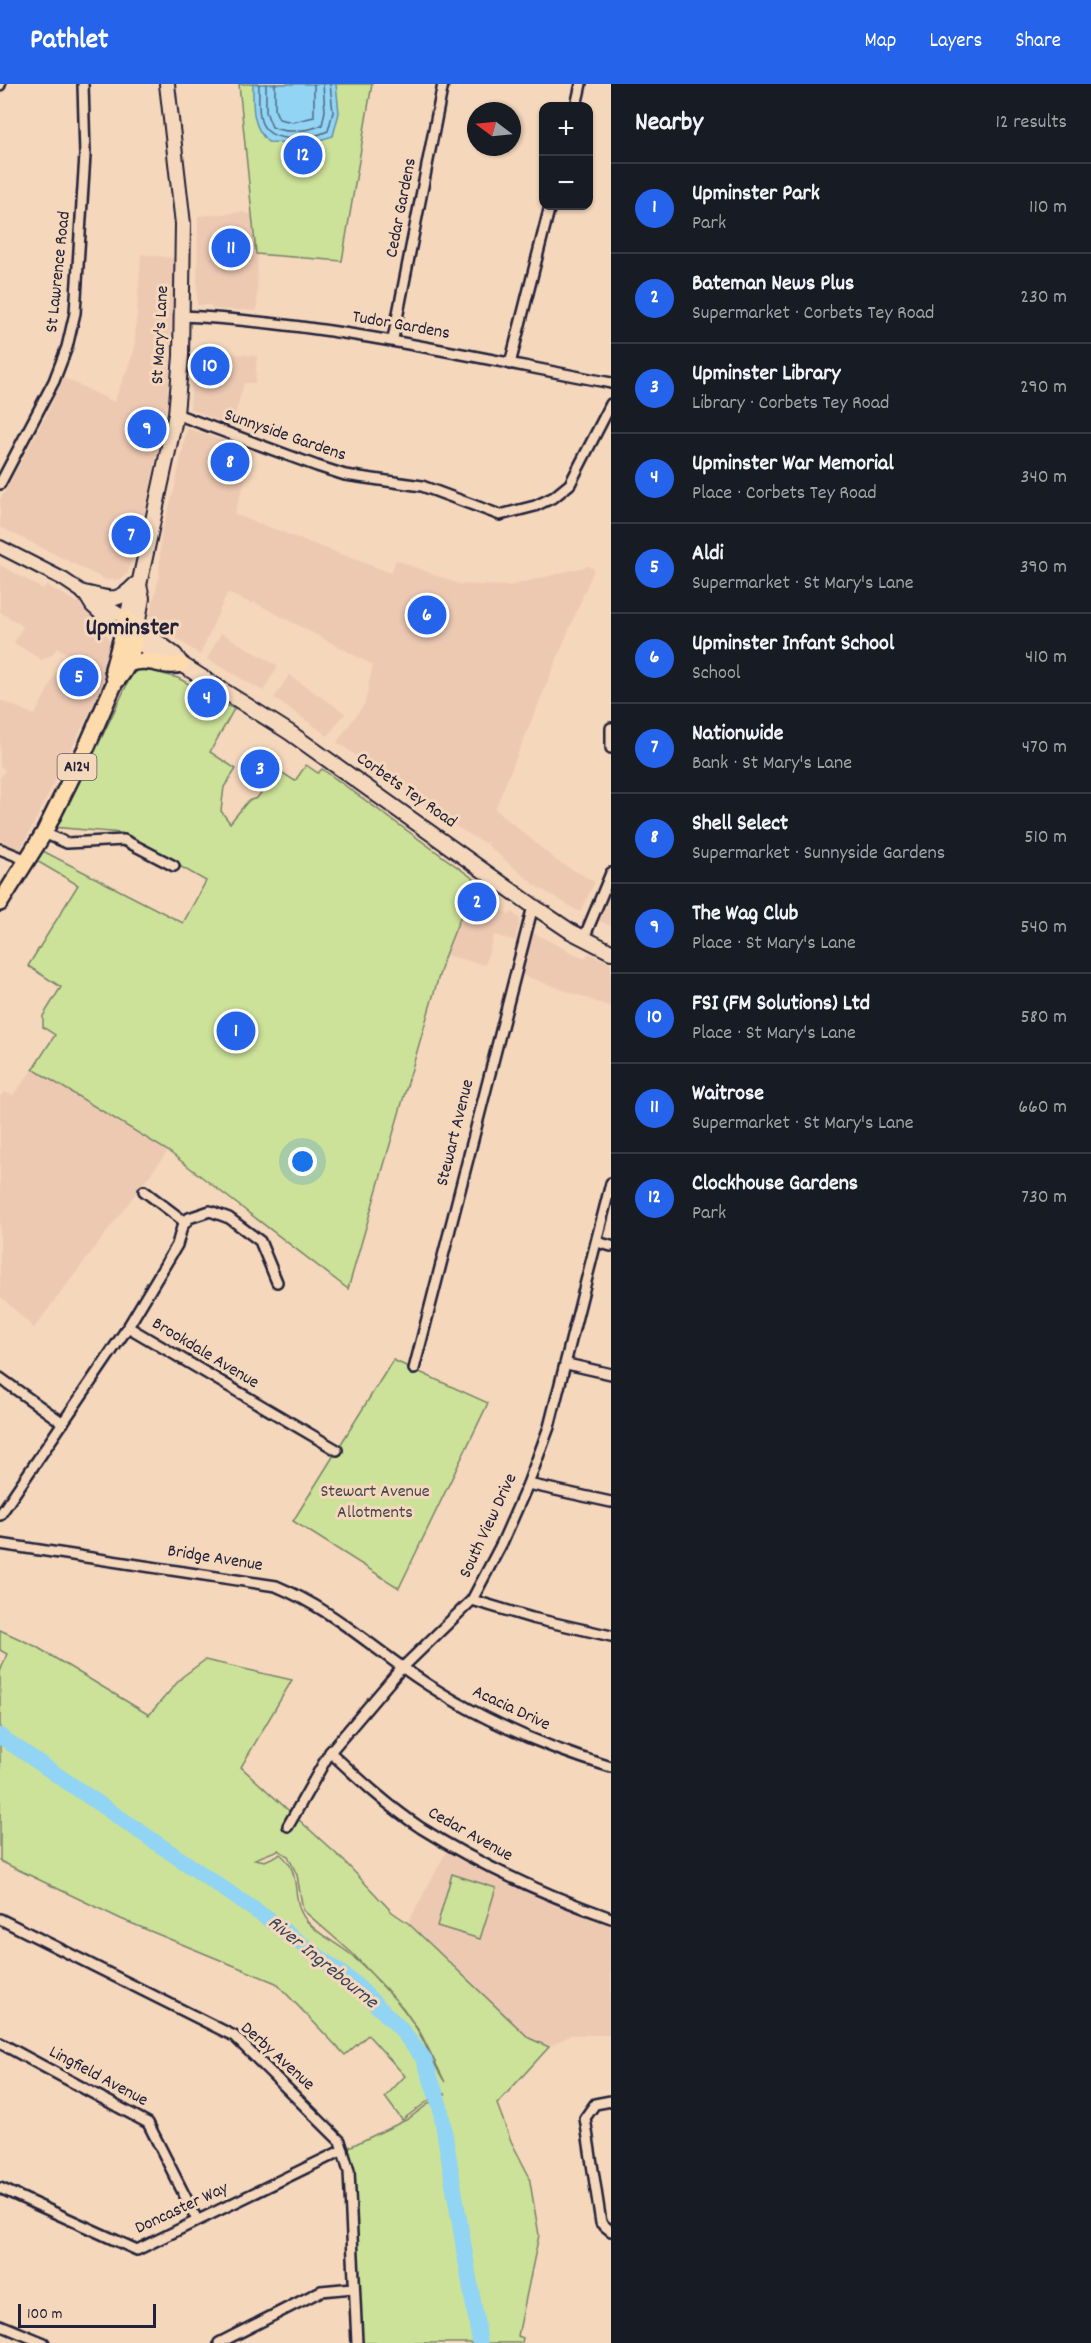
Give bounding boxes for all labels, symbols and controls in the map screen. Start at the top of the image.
text: Pathlet [30,22,108,62]
text: Map [865,27,896,57]
text: Layers [929,27,982,57]
text: Share [1015,27,1061,57]
north arrow [467,102,521,156]
map controls [539,102,593,210]
button: + [539,102,593,156]
text: Nearby [635,105,703,142]
text: 12 results [995,109,1067,137]
pin: 12 [284,132,322,178]
street label: Cedar Gardens [380,156,424,260]
button: − [539,156,593,210]
text: Upminster Park [692,179,820,210]
text: 1 [652,194,657,222]
text: 110 m [1029,194,1067,222]
street label: St Lawrence Road [40,210,78,334]
text: Park [692,210,726,238]
pin: 11 [212,226,250,270]
text: Bateman News Plus [692,269,854,300]
text: 2 [650,284,659,312]
text: 230 m [1020,284,1067,312]
street label: St Mary's Lane [146,285,176,385]
text: Supermarket · Corbets Tey Road [692,300,934,328]
street label: Tudor Gardens [350,305,452,347]
pin: 10 [190,344,230,388]
text: Upminster Library [692,359,840,390]
text: 3 [650,374,659,402]
text: 290 m [1020,374,1067,402]
text: Library · Corbets Tey Road [692,390,889,418]
street label: Sunnyside Gardens [221,403,349,469]
pin: 9 [128,406,166,452]
pin: 8 [210,440,250,484]
text: Upminster War Memorial [692,449,894,480]
text: 4 [650,464,659,492]
text: 340 m [1021,464,1067,492]
text: Place · Corbets Tey Road [692,480,877,508]
pin: 7 [112,512,150,558]
text: Aldi [692,539,724,570]
text: 5 [650,554,659,582]
text: 390 m [1020,554,1067,582]
text: Supermarket · St Mary's Lane [692,570,913,598]
pin: 6 [408,592,446,638]
district label: Upminster [85,612,180,646]
text: Upminster Infant School [692,629,894,660]
text: 6 [650,644,659,672]
text: 410 m [1025,644,1067,672]
pin: 5 [60,654,98,700]
text: School [692,660,741,688]
pin: 4 [188,676,226,720]
text: Nationwide [692,719,783,750]
text: 7 [651,734,658,762]
text: 470 m [1022,734,1067,762]
pin: 3 [240,746,280,792]
street label: Corbets Tey Road [351,747,461,835]
text: Bank · St Mary's Lane [692,750,852,778]
road number: A124 [58,754,97,780]
text: Shell Select [692,809,788,840]
text: 8 [650,824,659,852]
text: 510 m [1024,824,1067,852]
text: Supermarket · Sunnyside Gardens [692,840,945,868]
pin: 2 [458,880,496,924]
text: The Wag Club [692,899,798,930]
text: 9 [650,914,659,942]
text: 540 m [1020,914,1067,942]
text: Place · St Mary's Lane [692,930,856,958]
text: FSI (FM Solutions) Ltd [692,989,870,1020]
text: 10 [647,1004,662,1032]
text: 580 m [1021,1004,1067,1032]
pin: 1 [216,1008,256,1054]
text: Place · St Mary's Lane [692,1020,856,1048]
street label: Stewart Avenue [431,1077,481,1189]
text: Waitrose [692,1079,764,1110]
text: 11 [650,1094,659,1122]
text: 660 m [1018,1094,1067,1122]
text: Supermarket · St Mary's Lane [692,1110,913,1138]
your location [288,1147,317,1176]
text: Clockhouse Gardens [692,1169,858,1200]
text: 12 [648,1184,661,1212]
text: 730 m [1021,1184,1067,1212]
text: Park [692,1200,726,1228]
street label: Brookdale Avenue [147,1312,263,1396]
street label: South View Drive [454,1469,524,1582]
park label: Stewart Avenue Allotments [320,1480,430,1526]
street label: Bridge Avenue [166,1539,264,1579]
street label: Acacia Drive [468,1680,554,1738]
street label: Cedar Avenue [423,1801,517,1869]
water label: River Ingrebourne [261,1910,384,2017]
street label: Derby Avenue [234,2017,320,2097]
street label: Lingfield Avenue [44,2040,152,2114]
street label: Doncaster Way [131,2176,233,2242]
scale bar [18,2301,156,2328]
text: 100 m [27,2303,63,2326]

